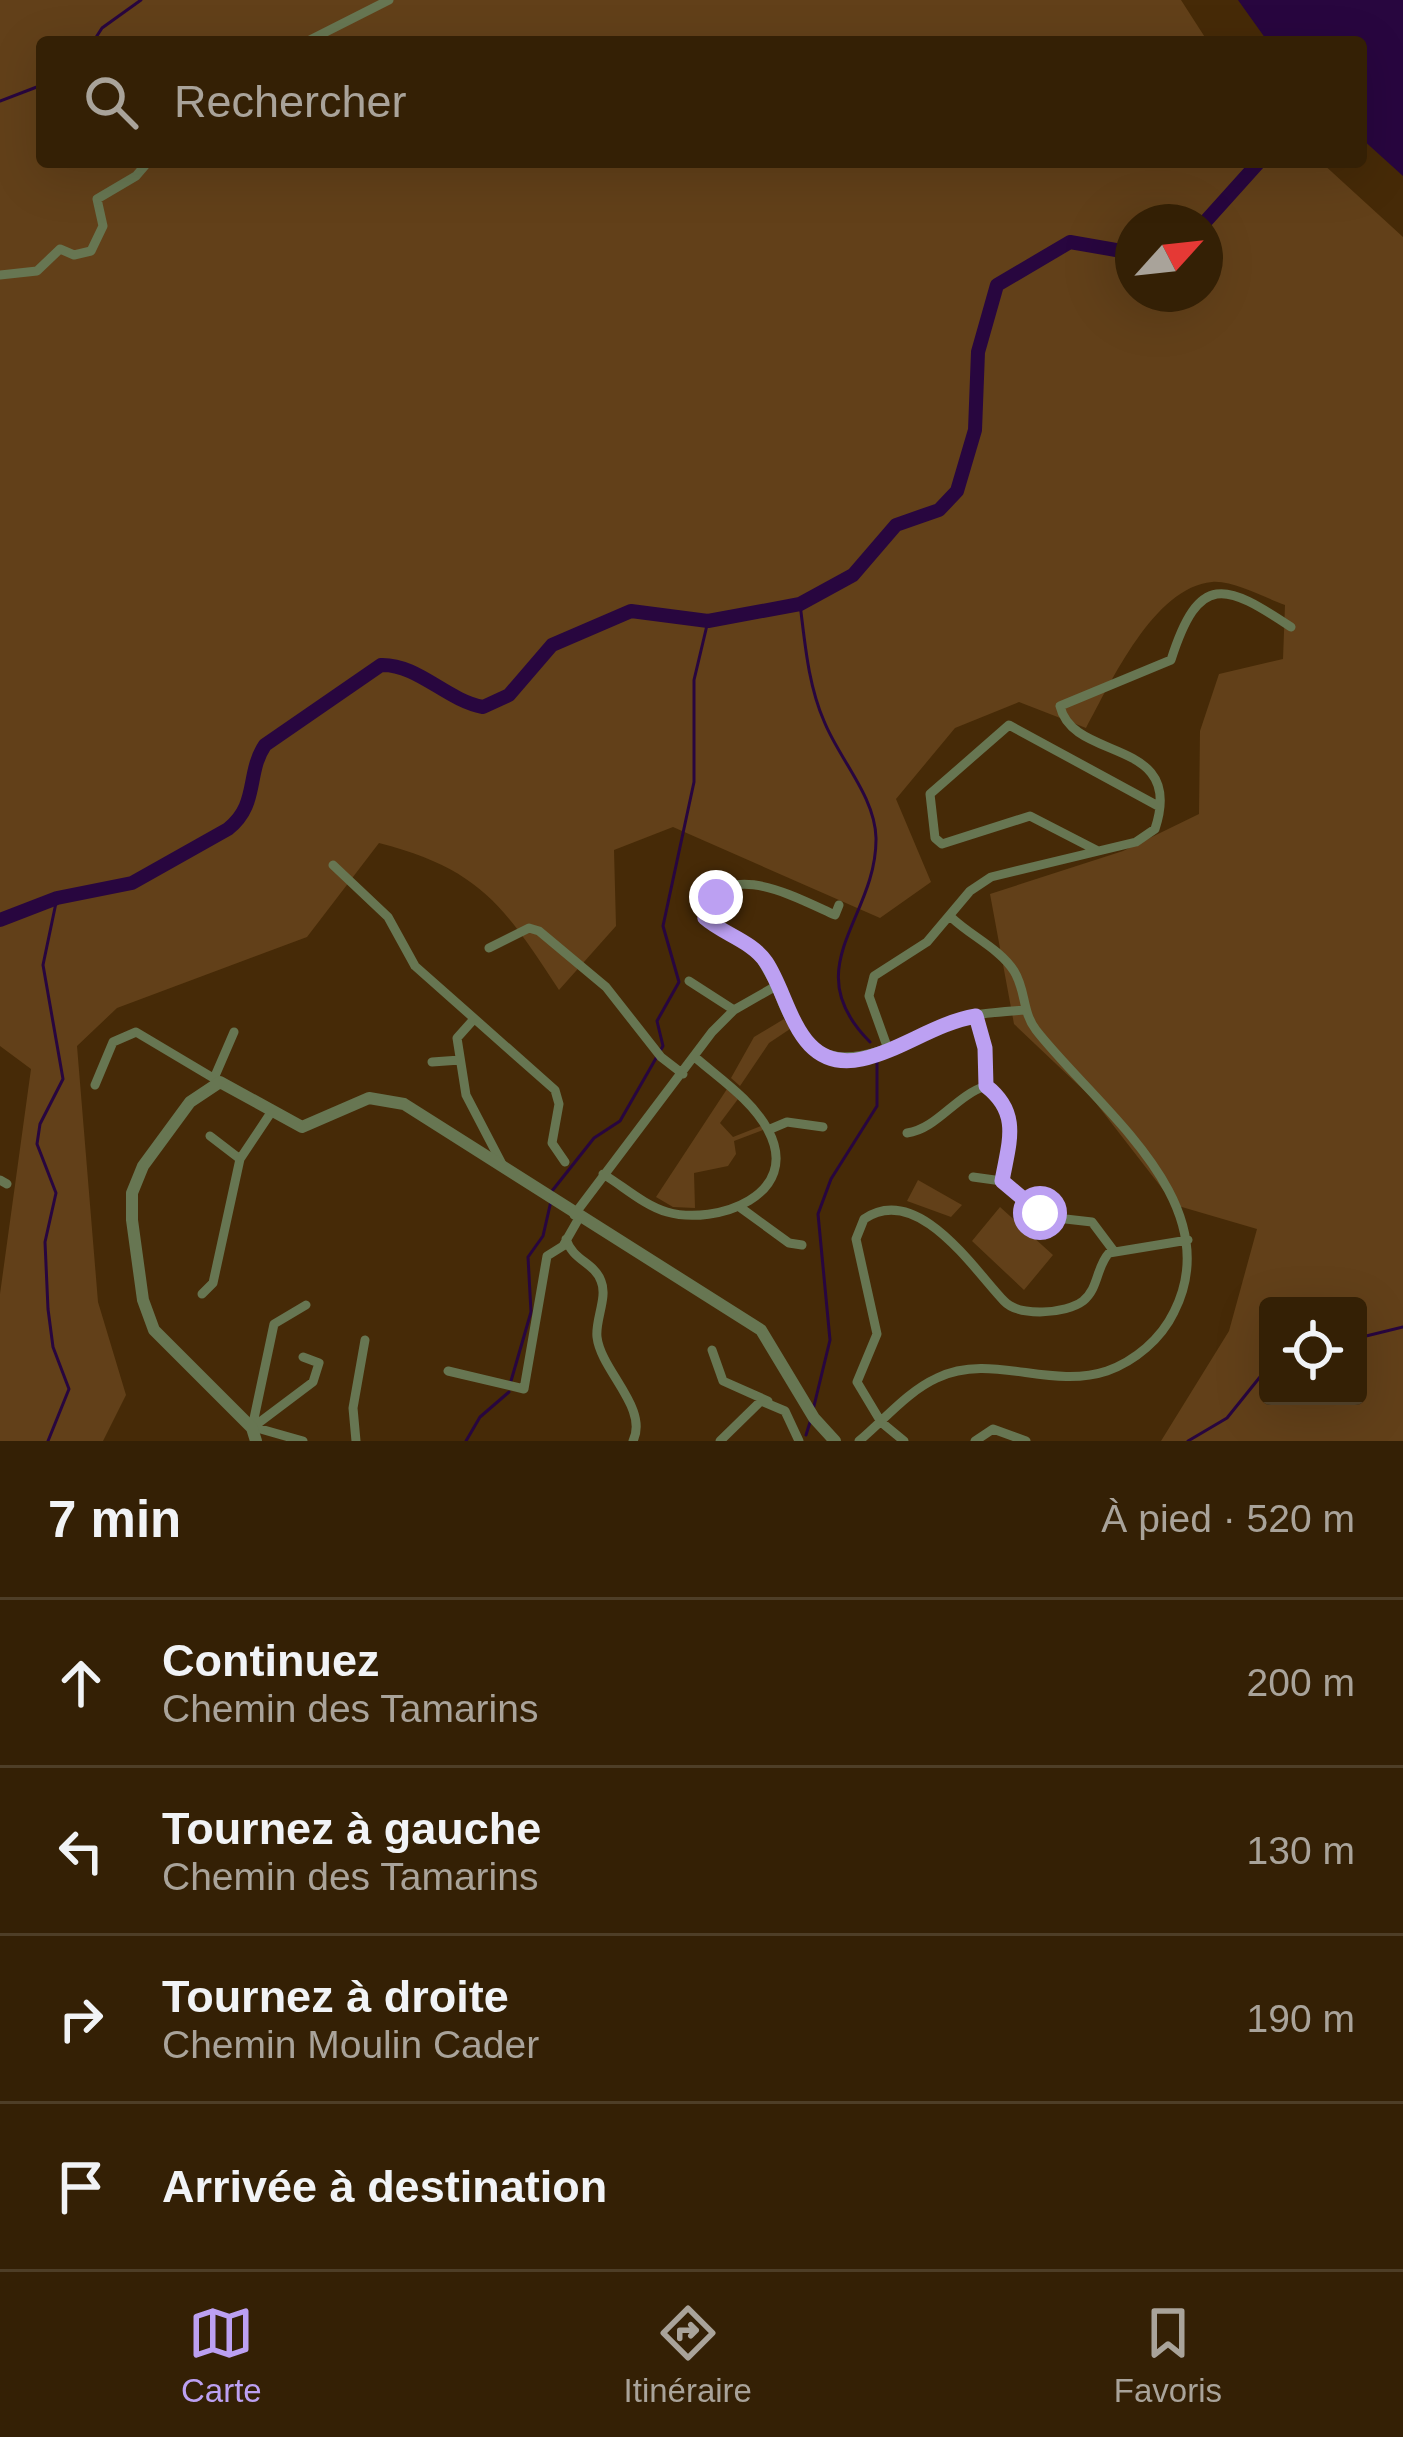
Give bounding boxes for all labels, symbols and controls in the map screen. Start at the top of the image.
search box [36,36,1367,168]
icon: search [78,69,144,135]
text: Rechercher [174,76,407,127]
north arrow [1115,204,1223,312]
route end [689,870,743,924]
route start [1013,1186,1067,1240]
map controls [1259,1297,1367,1405]
button: locate [1259,1297,1367,1405]
text: 7 min [48,1491,181,1548]
text: À pied · 520 m [1101,1497,1355,1540]
text: Continuez [162,1635,379,1686]
icon: ahead [48,1650,114,1716]
text: 200 m [1247,1661,1355,1704]
text: Chemin des Tamarins [162,1687,538,1730]
text: Tournez à gauche [162,1803,541,1854]
icon: left [48,1818,114,1884]
text: 130 m [1247,1829,1355,1872]
text: Chemin des Tamarins [162,1855,538,1898]
text: Tournez à droite [162,1971,509,2022]
icon: right [48,1986,114,2052]
text: 190 m [1247,1997,1355,2040]
text: Chemin Moulin Cader [162,2023,539,2066]
icon: arrive [48,2154,114,2220]
text: Arrivée à destination [162,2161,607,2212]
tab: Carte [181,2300,262,2410]
tab: Itinéraire [624,2300,752,2410]
tab: Favoris [1114,2300,1222,2410]

